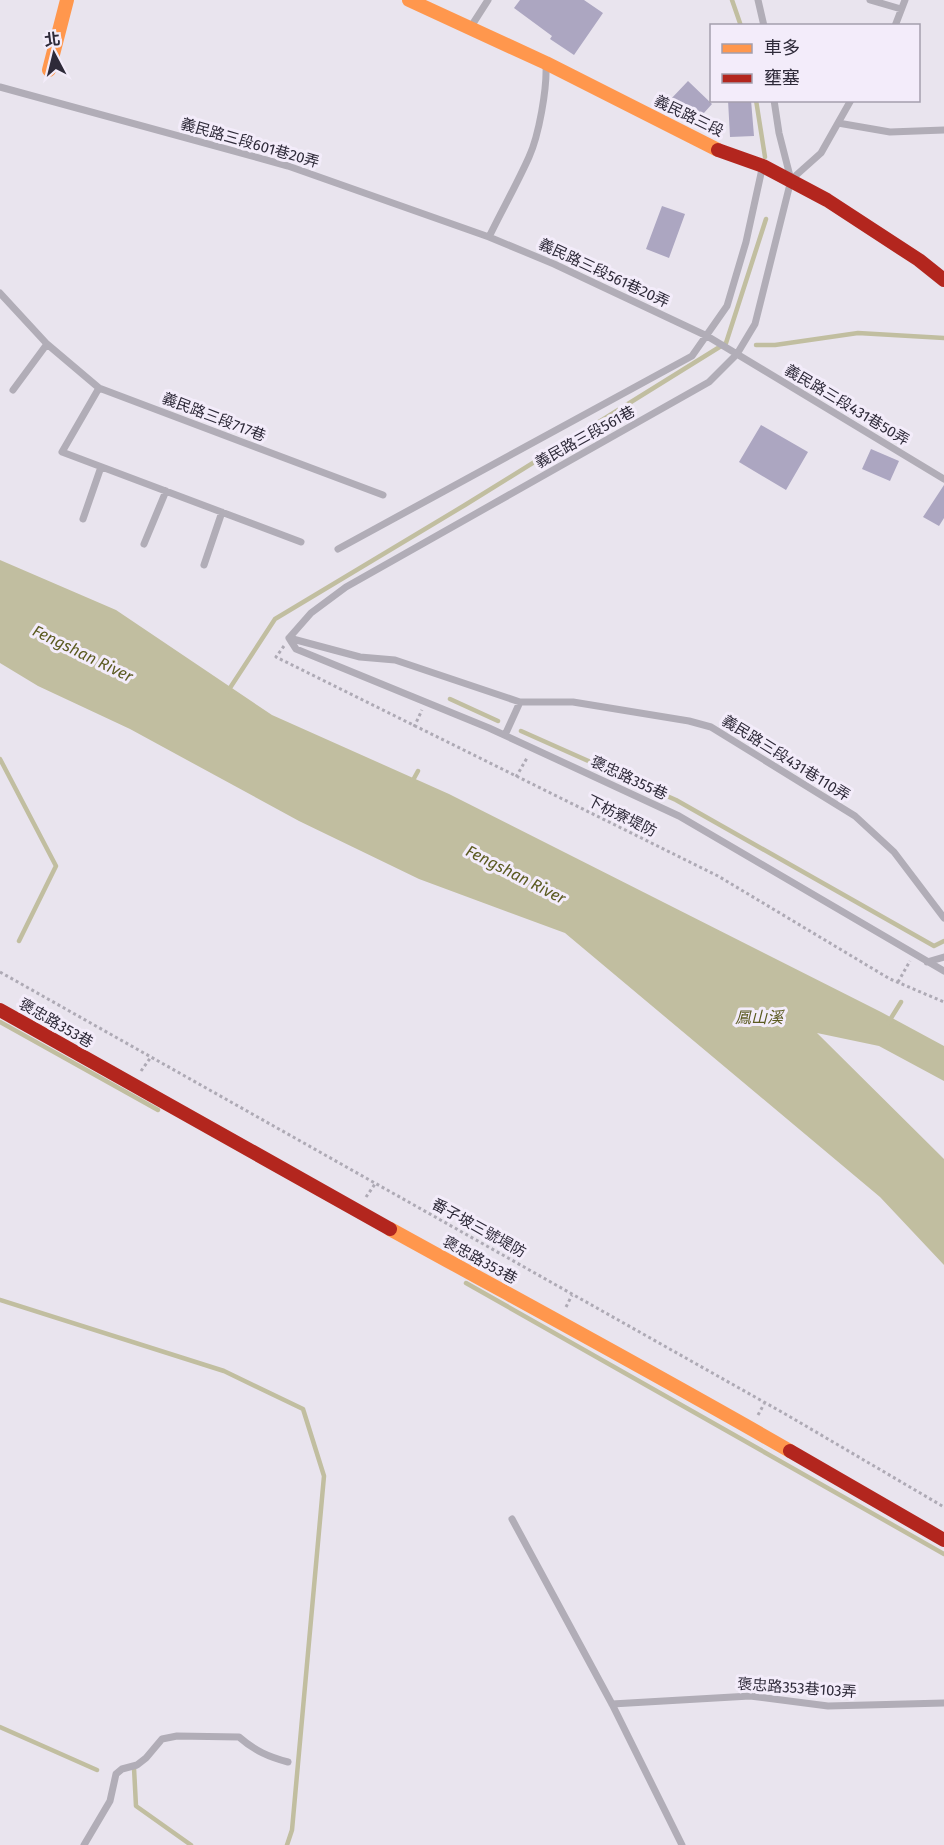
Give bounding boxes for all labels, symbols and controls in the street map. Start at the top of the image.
north arrow [24,24,84,84]
legend [710,24,920,102]
text: 北 [43,29,61,50]
text: 車多 [764,37,800,59]
text: 壅塞 [764,67,800,89]
street label: 義民路三段 [651,91,727,141]
street label: 義民路三段601巷20弄 [179,115,321,171]
street label: 義民路三段561巷20弄 [536,235,672,311]
street label: 義民路三段431巷50弄 [781,361,913,449]
street label: 義民路三段717巷 [160,389,268,445]
street label: 義民路三段561巷 [532,402,638,472]
water label: Fengshan River [29,621,137,686]
street label: 義民路三段431巷110弄 [719,711,853,805]
street label: 褒忠路355巷 [588,752,670,804]
street label: 下枋寮堤防 [584,791,660,841]
water label: Fengshan River [463,841,570,908]
street label: 褒忠路353巷 [16,995,96,1051]
water label: 鳳山溪 [735,1008,785,1027]
street label: 番子坡三號堤防 [429,1195,529,1261]
street label: 褒忠路353巷 [440,1232,520,1288]
street label: 褒忠路353巷103弄 [737,1675,857,1701]

